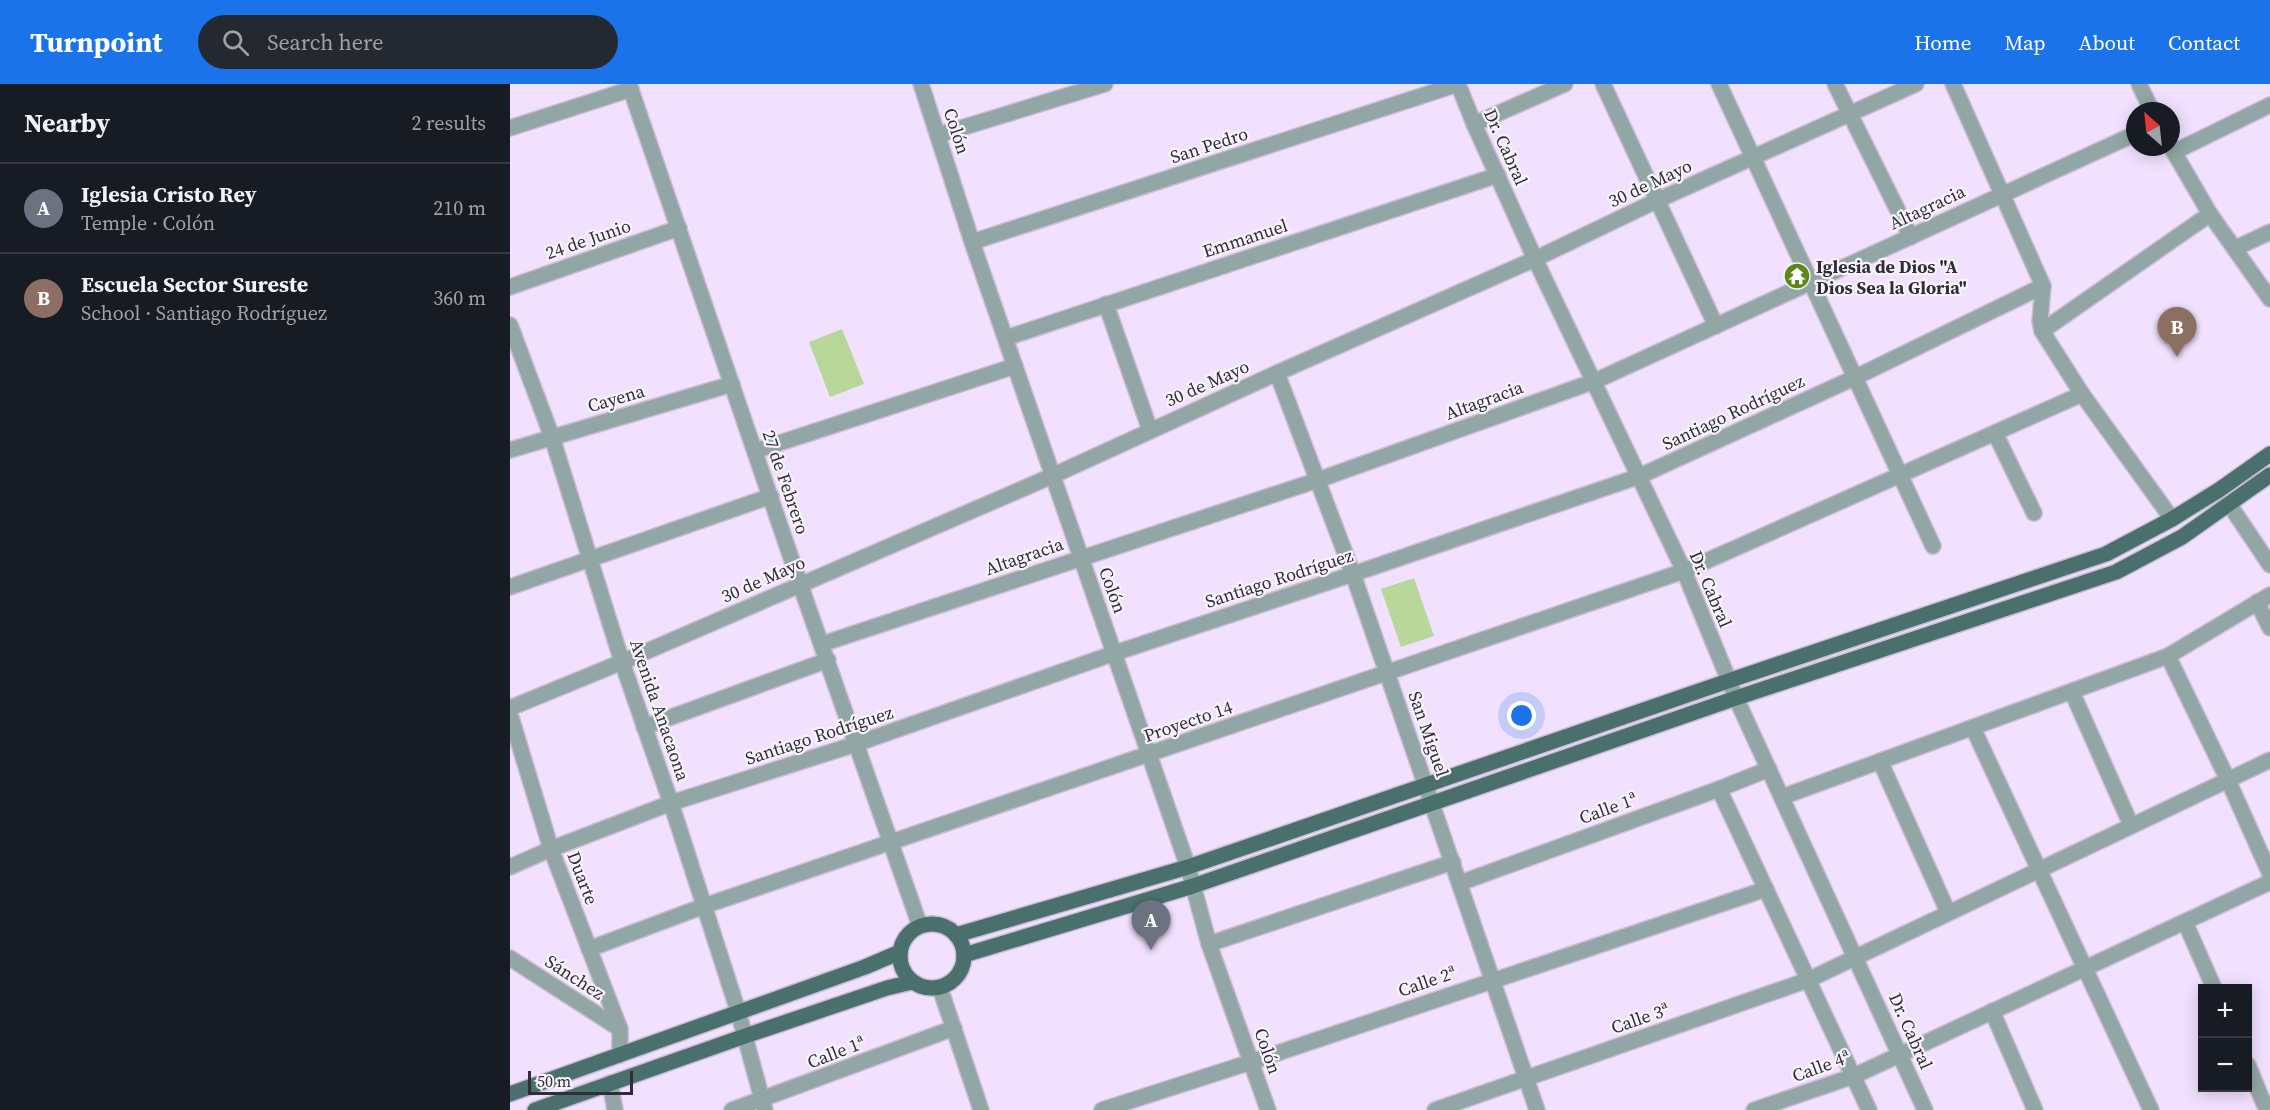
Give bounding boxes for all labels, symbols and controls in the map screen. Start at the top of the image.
search box [198,15,618,69]
text: Turnpoint [30,23,162,61]
icon: search [219,26,252,59]
text: Search here [267,27,383,57]
text: Home [1914,28,1972,57]
text: Map [2005,28,2046,57]
text: About [2079,28,2135,57]
text: Contact [2168,28,2240,57]
north arrow [2126,102,2180,156]
text: Nearby [24,105,110,141]
street label: Colón [938,105,976,157]
street label: Dr. Cabral [1478,105,1534,189]
text: 2 results [411,109,486,137]
street label: San Pedro [1167,121,1251,169]
street label: 30 de Mayo [1604,153,1696,213]
street label: Altagracia [1885,178,1970,236]
text: Iglesia Cristo Rey [81,179,257,209]
text: A [37,194,50,222]
text: 210 m [433,194,486,222]
text: Temple · Colón [81,209,215,237]
street label: 24 de Junio [542,213,634,265]
street label: Emmanuel [1199,213,1291,263]
place label: Iglesia de Dios "A Dios Sea la Gloria" [1816,254,1967,300]
temple icon: Iglesia de Dios "A Dios Sea la Gloria" [1782,261,1812,291]
text: Escuela Sector Sureste [81,269,308,299]
text: B [37,284,50,312]
text: 360 m [433,284,486,312]
text: School · Santiago Rodríguez [81,299,327,327]
pin: B [2158,308,2196,357]
street label: 30 de Mayo [1161,353,1253,413]
street label: Santiago Rodríguez [1658,368,1808,456]
street label: Altagracia [1441,374,1527,426]
street label: Cayena [584,378,648,418]
street label: 27 de Febrero [756,427,816,538]
street label: Altagracia [981,531,1067,581]
street label: Santiago Rodríguez [1202,542,1356,614]
street label: Dr. Cabral [1684,547,1738,631]
street label: 30 de Mayo [717,549,809,609]
street label: Colón [1093,564,1133,617]
street label: Avenida Anacaona [624,636,696,785]
street label: San Miguel [1403,688,1455,780]
street label: Proyecto 14 [1140,694,1236,748]
street label: Santiago Rodríguez [742,699,896,771]
your location [1507,701,1536,730]
street label: Calle 1ª [1576,786,1641,830]
street label: Duarte [561,848,605,908]
pin: A [1132,900,1170,950]
street label: Sánchez [541,949,609,1005]
street label: Calle 2ª [1395,959,1460,1003]
map controls [2198,984,2252,1092]
button: + [2198,984,2252,1038]
street label: Dr. Cabral [1883,989,1939,1073]
street label: Calle 3ª [1608,996,1673,1040]
street label: Colón [1248,1025,1288,1077]
street label: Calle 1ª [804,1029,869,1074]
button: − [2198,1038,2252,1092]
street label: Calle 4ª [1789,1044,1854,1088]
scale bar [528,1068,633,1096]
text: 50 m [537,1070,571,1092]

